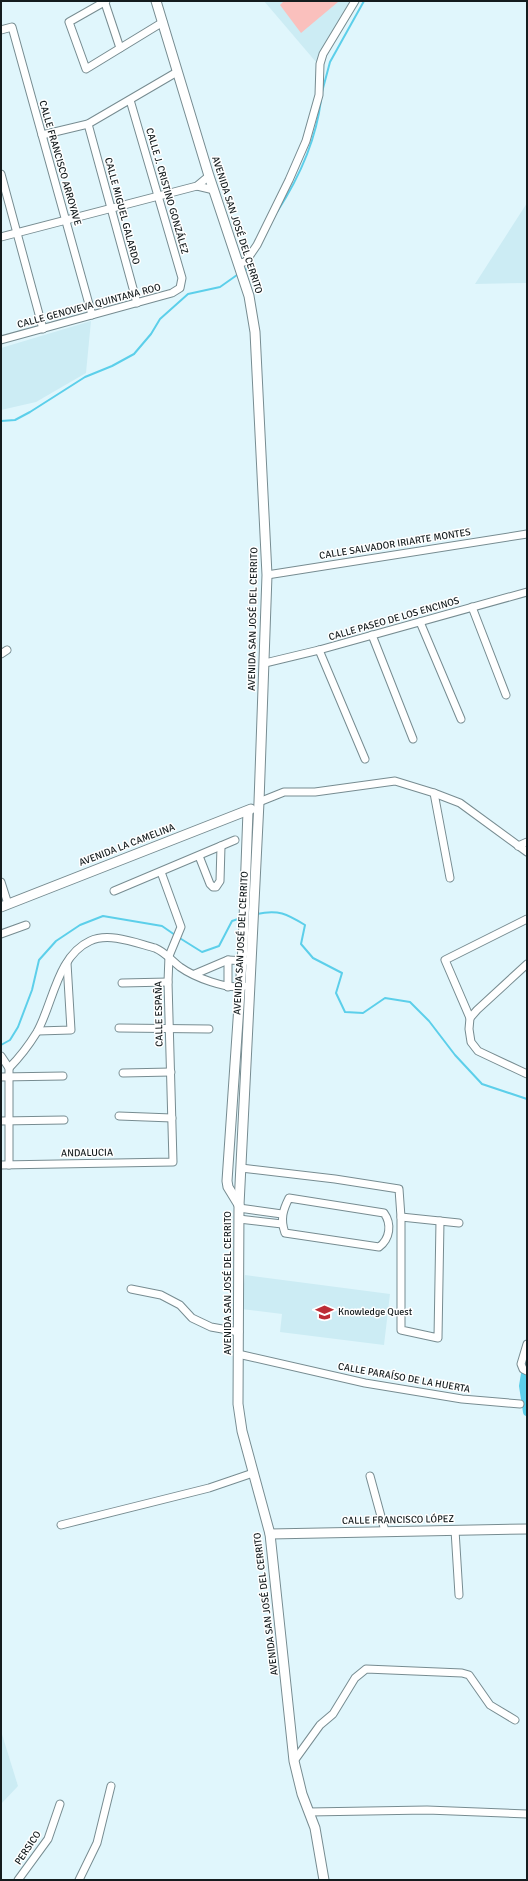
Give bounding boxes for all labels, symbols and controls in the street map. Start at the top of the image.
street label: CALLE FRANCISCO ARROYAVE [36,99,84,227]
street label: CALLE J. CRISTINO GONZÁLEZ [143,126,192,256]
street label: AVENIDA SAN JOSÉ DEL CERRITO [209,154,266,296]
street label: CALLE MIGUEL GALARDO [102,156,142,266]
street label: CALLE GENOVEVA QUINTANA ROO [16,281,162,331]
street label: CALLE SALVADOR IRIARTE MONTES [318,526,472,562]
street label: AVENIDA SAN JOSÉ DEL CERRITO [245,547,260,691]
street label: CALLE PASEO DE LOS ENCINOS [327,594,461,643]
street label: AVENIDA LA CAMELINA [77,821,177,869]
street label: AVENIDA SAN JOSÉ DEL CERRITO [230,870,251,1015]
street label: CALLE ESPAÑA [152,981,166,1047]
street label: ANDALUCIA [61,1147,113,1159]
street label: AVENIDA SAN JOSÉ DEL CERRITO [221,1211,234,1355]
school or university icon: Knowledge Quest [315,1302,335,1322]
place label: Knowledge Quest [338,1306,413,1318]
street label: CALLE PARAÍSO DE LA HUERTA [337,1359,471,1396]
street label: CALLE FRANCISCO LÓPEZ [342,1512,455,1527]
street label: AVENIDA SAN JOSÉ DEL CERRITO [250,1531,281,1676]
street label: PERSICO [12,1828,44,1867]

